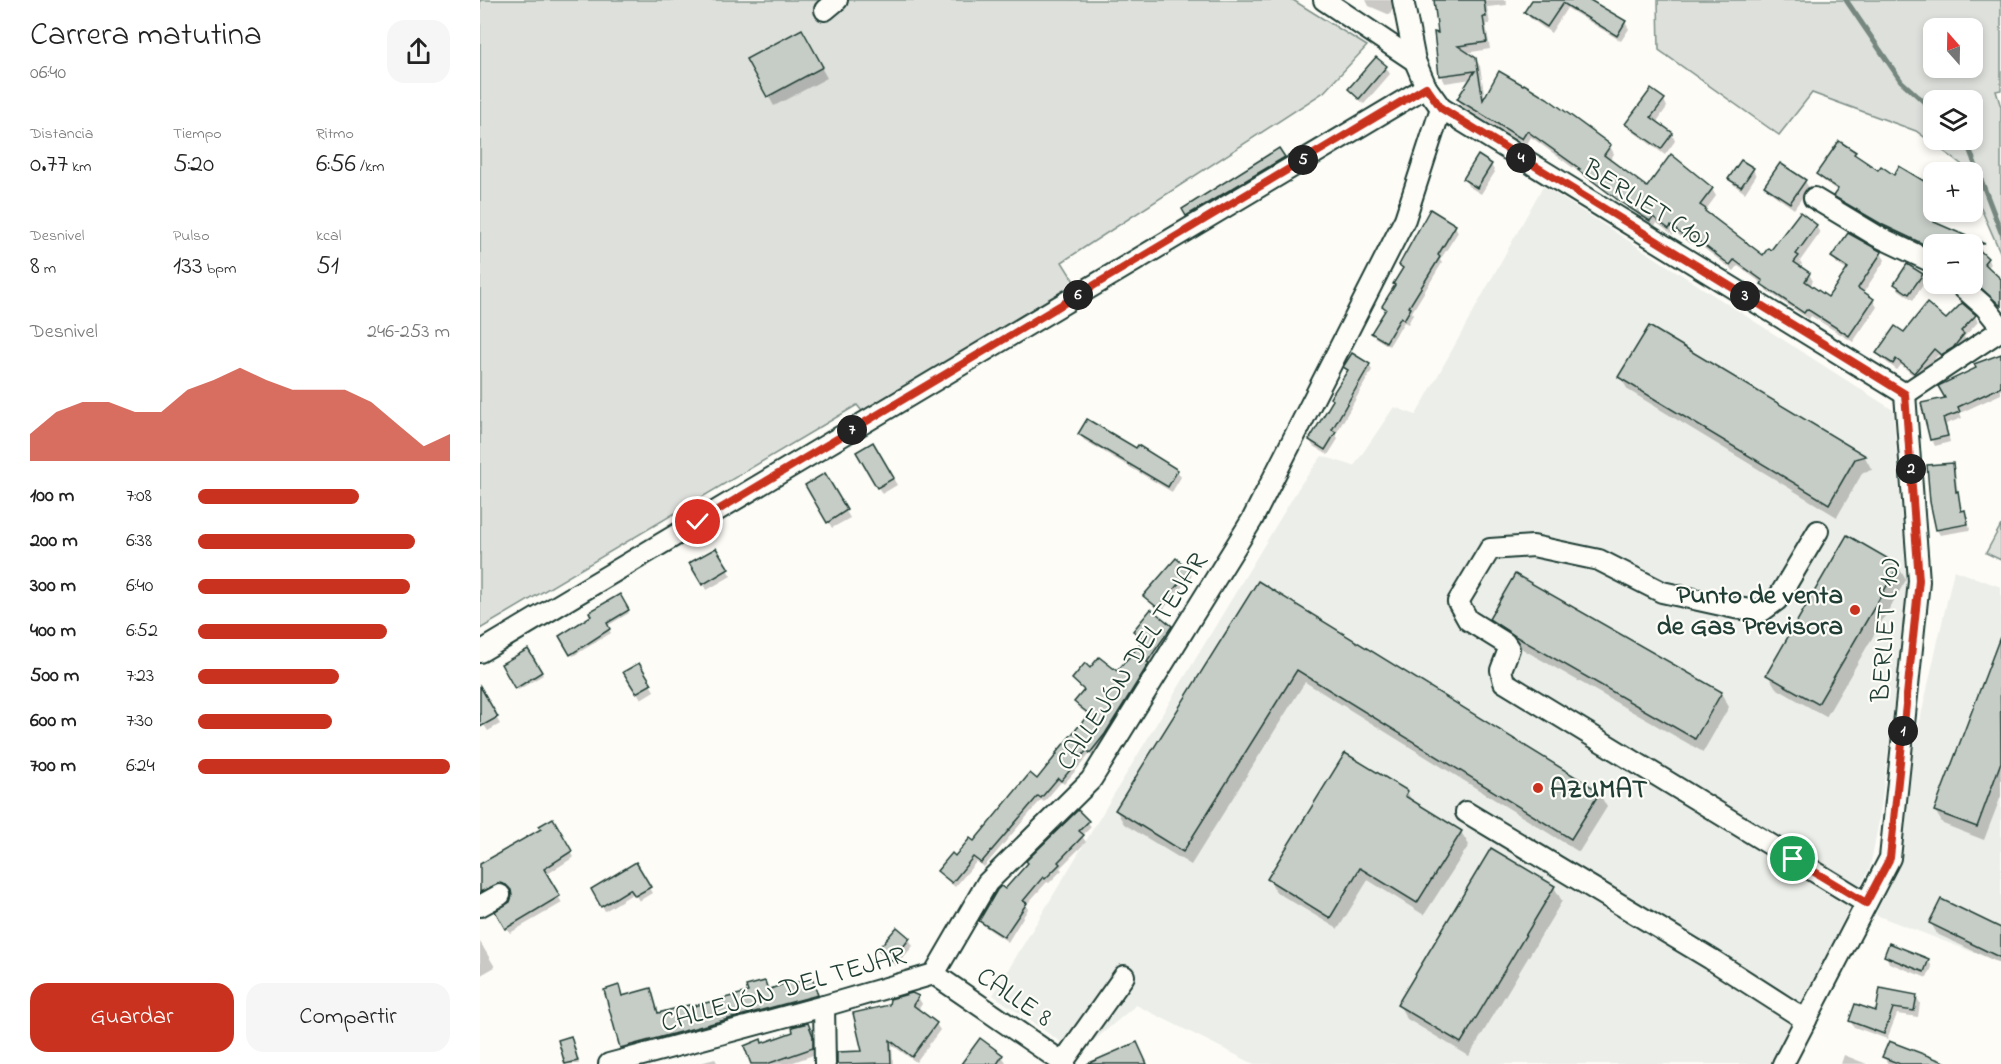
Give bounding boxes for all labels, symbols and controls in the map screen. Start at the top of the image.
text: Carrera matutina [30,12,262,60]
north arrow [1923,18,1983,78]
map controls [1923,18,1983,294]
button: share [387,20,450,83]
text: 06:40 [30,59,66,88]
button: layers [1923,90,1983,150]
text: Distancia [30,122,93,146]
text: Tiempo [173,122,222,146]
text: Ritmo [316,122,354,146]
pin: 4 [1506,143,1536,173]
pin: 5 [1288,145,1318,175]
text: 0.77 [30,146,68,184]
text: 5:20 [173,146,214,184]
text: 6:56 [316,146,356,184]
text: 4 [1518,146,1524,170]
text: 5 [1298,148,1308,172]
street label: BERLIET (10) [1573,150,1717,260]
text: km [68,155,91,179]
text: /km [356,155,384,179]
button: + [1923,162,1983,222]
text: Desnivel [30,224,84,248]
text: Pulso [173,224,210,248]
text: kcal [316,224,341,248]
button: − [1923,234,1983,294]
text: 8 [30,248,40,286]
text: 133 [173,248,203,286]
text: 51 [316,248,339,286]
text: m [40,257,56,281]
text: bpm [203,257,236,281]
pin: 6 [1063,280,1093,310]
pin: 3 [1730,281,1760,311]
text: 6 [1074,283,1082,307]
text: 3 [1742,284,1748,308]
text: Desnivel [30,318,98,347]
text: 246–253 m [367,318,450,347]
pin: 7 [837,415,867,445]
text: 7 [849,418,855,442]
pin: 2 [1896,454,1926,484]
text: 2 [1907,457,1915,481]
text: 100 m [30,482,74,511]
text: 7:08 [126,482,152,511]
pin [672,496,723,547]
icon: check [681,505,714,538]
text: 200 m [30,527,78,556]
text: 6:38 [126,527,152,556]
street label: CALLEJÓN DEL TEJAR [1048,546,1218,779]
street label: BERLIET (10) [1862,557,1911,704]
text: 300 m [30,572,76,601]
text: 6:40 [126,572,153,601]
place label: Punto de venta de Gas Previsora [1656,577,1843,647]
marker: Punto de venta de Gas Previsora [1848,603,1862,617]
text: 400 m [30,617,76,646]
text: 6:52 [126,617,158,646]
text: 500 m [30,662,79,691]
text: 7:23 [126,662,154,691]
text: 600 m [30,707,77,736]
text: 7:30 [126,707,153,736]
pin: 1 [1888,716,1918,746]
text: 1 [1900,719,1906,743]
text: 700 m [30,752,76,781]
text: 6:24 [126,752,155,781]
place label: AZUMAT [1550,771,1648,810]
marker: AZUMAT [1531,781,1545,795]
pin [1767,833,1818,884]
icon: arrive [1776,842,1809,875]
street label: CALLEJÓN DEL TEJAR [657,937,911,1044]
street label: CALLE 8 [968,958,1060,1038]
button: Guardar [30,983,234,1052]
button: Compartir [246,983,450,1052]

